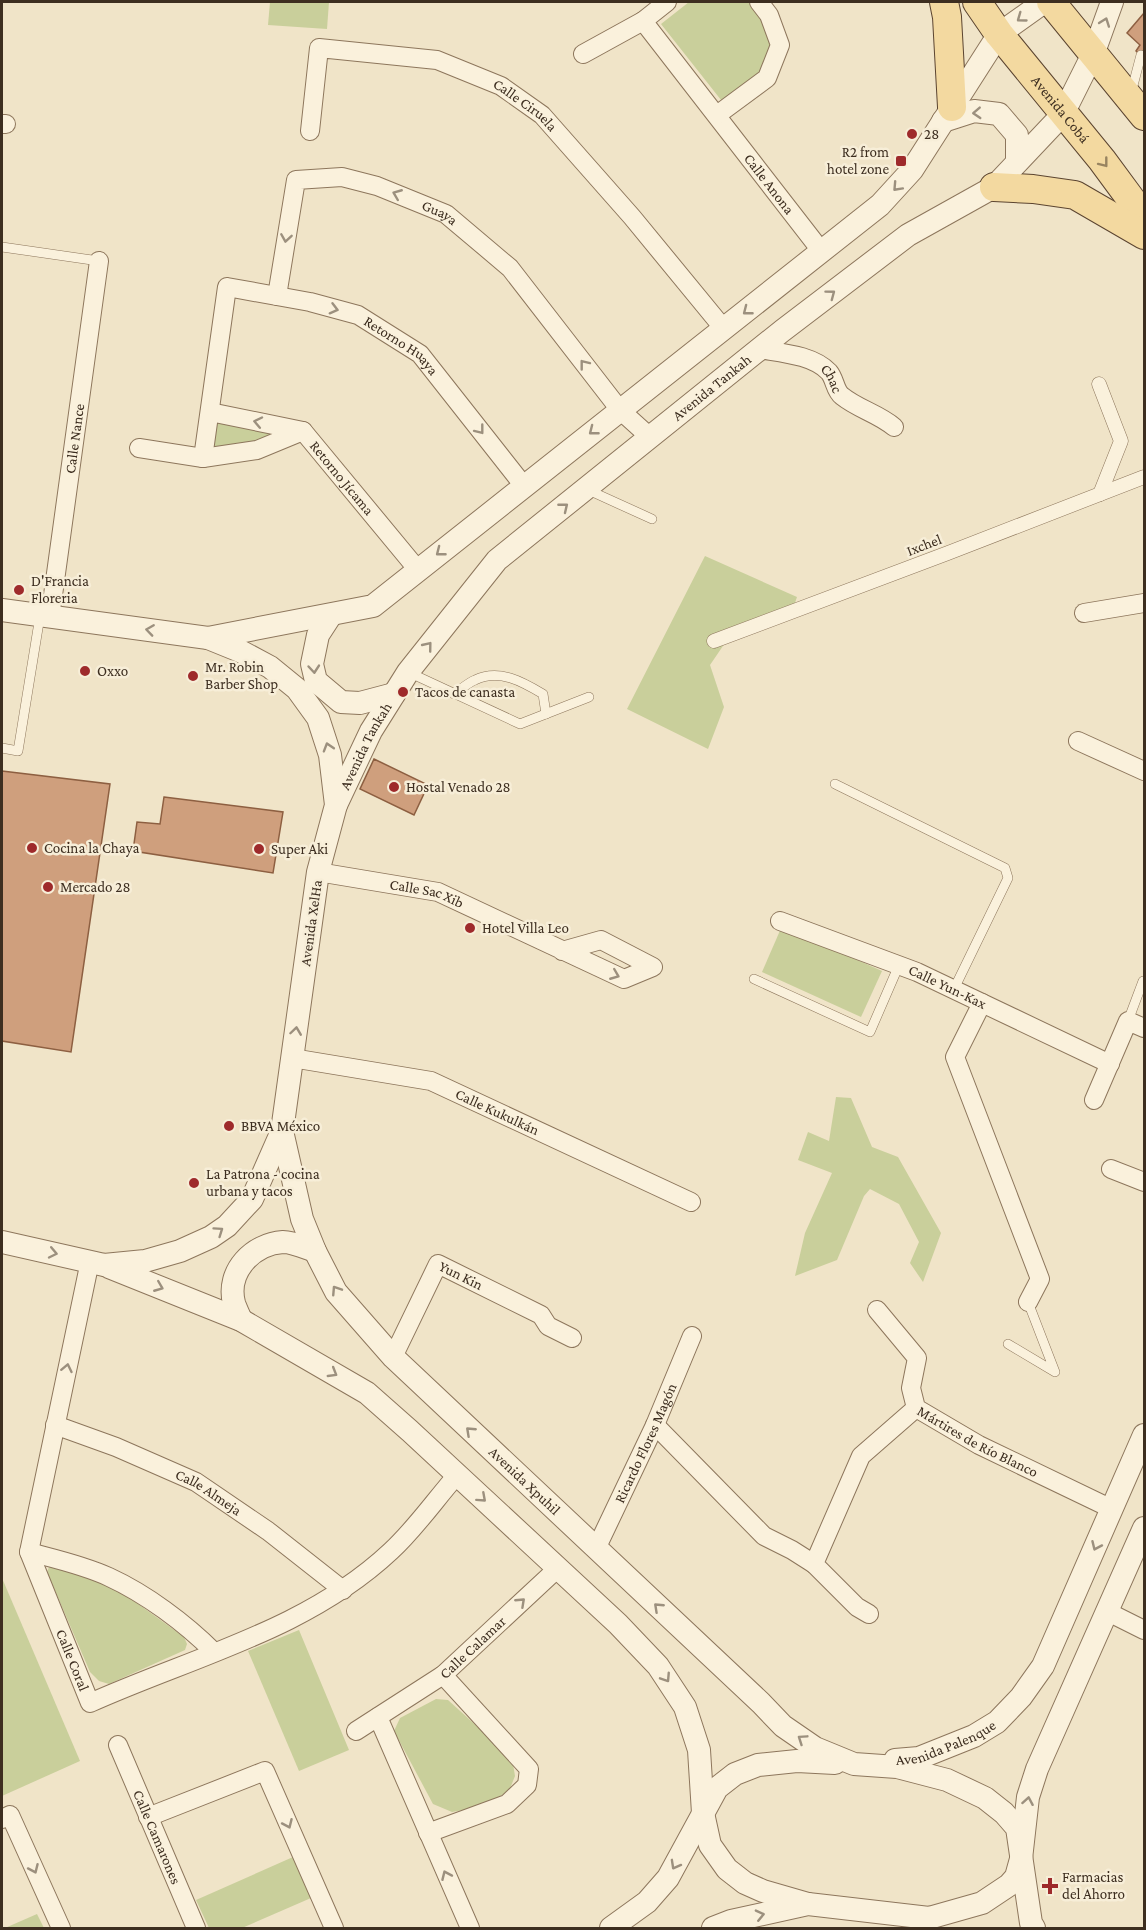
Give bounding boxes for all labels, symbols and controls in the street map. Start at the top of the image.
one-way arrow [1017,10,1028,21]
one-way arrow [1097,17,1110,28]
street label: Avenida Cobá [1028,72,1093,146]
street label: Calle Ciruela [491,76,561,135]
one-way arrow [972,107,981,120]
place label: 28 [924,126,939,142]
marker: 28 [905,127,919,141]
place label: R2 from hotel zone [827,144,889,177]
street label: Calle Anona [741,150,798,217]
marker: R2 from hotel zone [894,154,908,168]
one-way arrow [1096,156,1107,167]
one-way arrow [893,180,904,190]
one-way arrow [392,189,403,201]
street label: Guaya [420,197,461,228]
one-way arrow [281,233,293,242]
one-way arrow [824,290,835,301]
one-way arrow [328,302,339,314]
one-way arrow [743,304,754,315]
street label: Retorno Huaya [361,313,442,378]
street label: Avenida Tankah [669,351,754,424]
one-way arrow [581,360,592,371]
street label: Chac [818,361,846,396]
street label: Calle Nance [62,402,87,475]
one-way arrow [253,416,263,429]
one-way arrow [473,424,484,435]
one-way arrow [589,424,600,435]
street label: Retorno Jícama [307,438,377,518]
one-way arrow [557,504,568,515]
street label: Ixchel [904,531,944,559]
one-way arrow [436,545,447,556]
place label: D'Francia Floreria [31,573,89,606]
marker: D'Francia Floreria [12,583,26,597]
one-way arrow [145,625,154,637]
one-way arrow [421,642,432,653]
place label: Mr. Robin Barber Shop [205,659,278,693]
place label: Oxxo [97,663,128,679]
marker: Oxxo [78,664,92,678]
one-way arrow [307,664,320,673]
marker: Mr. Robin Barber Shop [186,669,200,683]
place label: Tacos de canasta [415,684,515,700]
marker: Tacos de canasta [396,685,410,699]
street label: Avenida Tankah [336,700,395,792]
one-way arrow [323,743,335,753]
place label: Hostal Venado 28 [406,779,511,795]
marker: Hostal Venado 28 [387,780,401,794]
place label: Cocina la Chaya [44,840,139,857]
marker: Cocina la Chaya [25,841,39,855]
place label: Super Aki [271,841,328,858]
marker: Super Aki [252,842,266,856]
street label: Calle Sac Xib [389,876,467,911]
place label: Mercado 28 [60,879,131,895]
street label: Avenida XelHa [297,879,325,967]
marker: Mercado 28 [41,880,55,894]
place label: Hotel Villa Leo [482,920,569,936]
marker: Hotel Villa Leo [463,921,477,935]
street label: Calle Yun-Kax [906,962,989,1012]
one-way arrow [609,968,620,980]
one-way arrow [289,1027,301,1036]
street label: Calle Kukulkán [453,1085,542,1138]
place label: BBVA México [241,1118,320,1134]
marker: BBVA México [222,1119,236,1133]
place label: La Patrona - cocina urbana y tacos [206,1166,320,1200]
marker: La Patrona - cocina urbana y tacos [187,1176,201,1190]
one-way arrow [213,1227,224,1238]
one-way arrow [48,1245,58,1258]
street label: Yun Kin [437,1258,486,1293]
one-way arrow [152,1280,163,1292]
one-way arrow [332,1285,343,1296]
one-way arrow [60,1363,73,1373]
one-way arrow [327,1365,337,1377]
street label: Ricardo Flores Magón [611,1381,680,1505]
street label: Mártires de Río Blanco [915,1403,1041,1480]
one-way arrow [466,1427,477,1438]
street label: Avenida Xpuhil [486,1444,564,1518]
street label: Calle Almeja [173,1466,245,1519]
one-way arrow [475,1491,485,1502]
one-way arrow [1091,1540,1103,1551]
one-way arrow [514,1598,525,1609]
one-way arrow [655,1603,665,1614]
street label: Calle Calamar [436,1612,509,1682]
street label: Calle Coral [53,1627,92,1693]
one-way arrow [659,1671,670,1682]
street label: Avenida Palenque [895,1717,999,1768]
one-way arrow [797,1735,808,1746]
street label: Calle Camarones [130,1787,184,1887]
one-way arrow [1022,1796,1034,1806]
one-way arrow [281,1818,293,1829]
one-way arrow [671,1859,682,1869]
one-way arrow [27,1862,39,1873]
place label: Farmacias del Ahorro [1062,1869,1125,1902]
one-way arrow [442,1871,454,1882]
marker: Farmacias del Ahorro [1043,1879,1057,1893]
one-way arrow [755,1909,765,1922]

